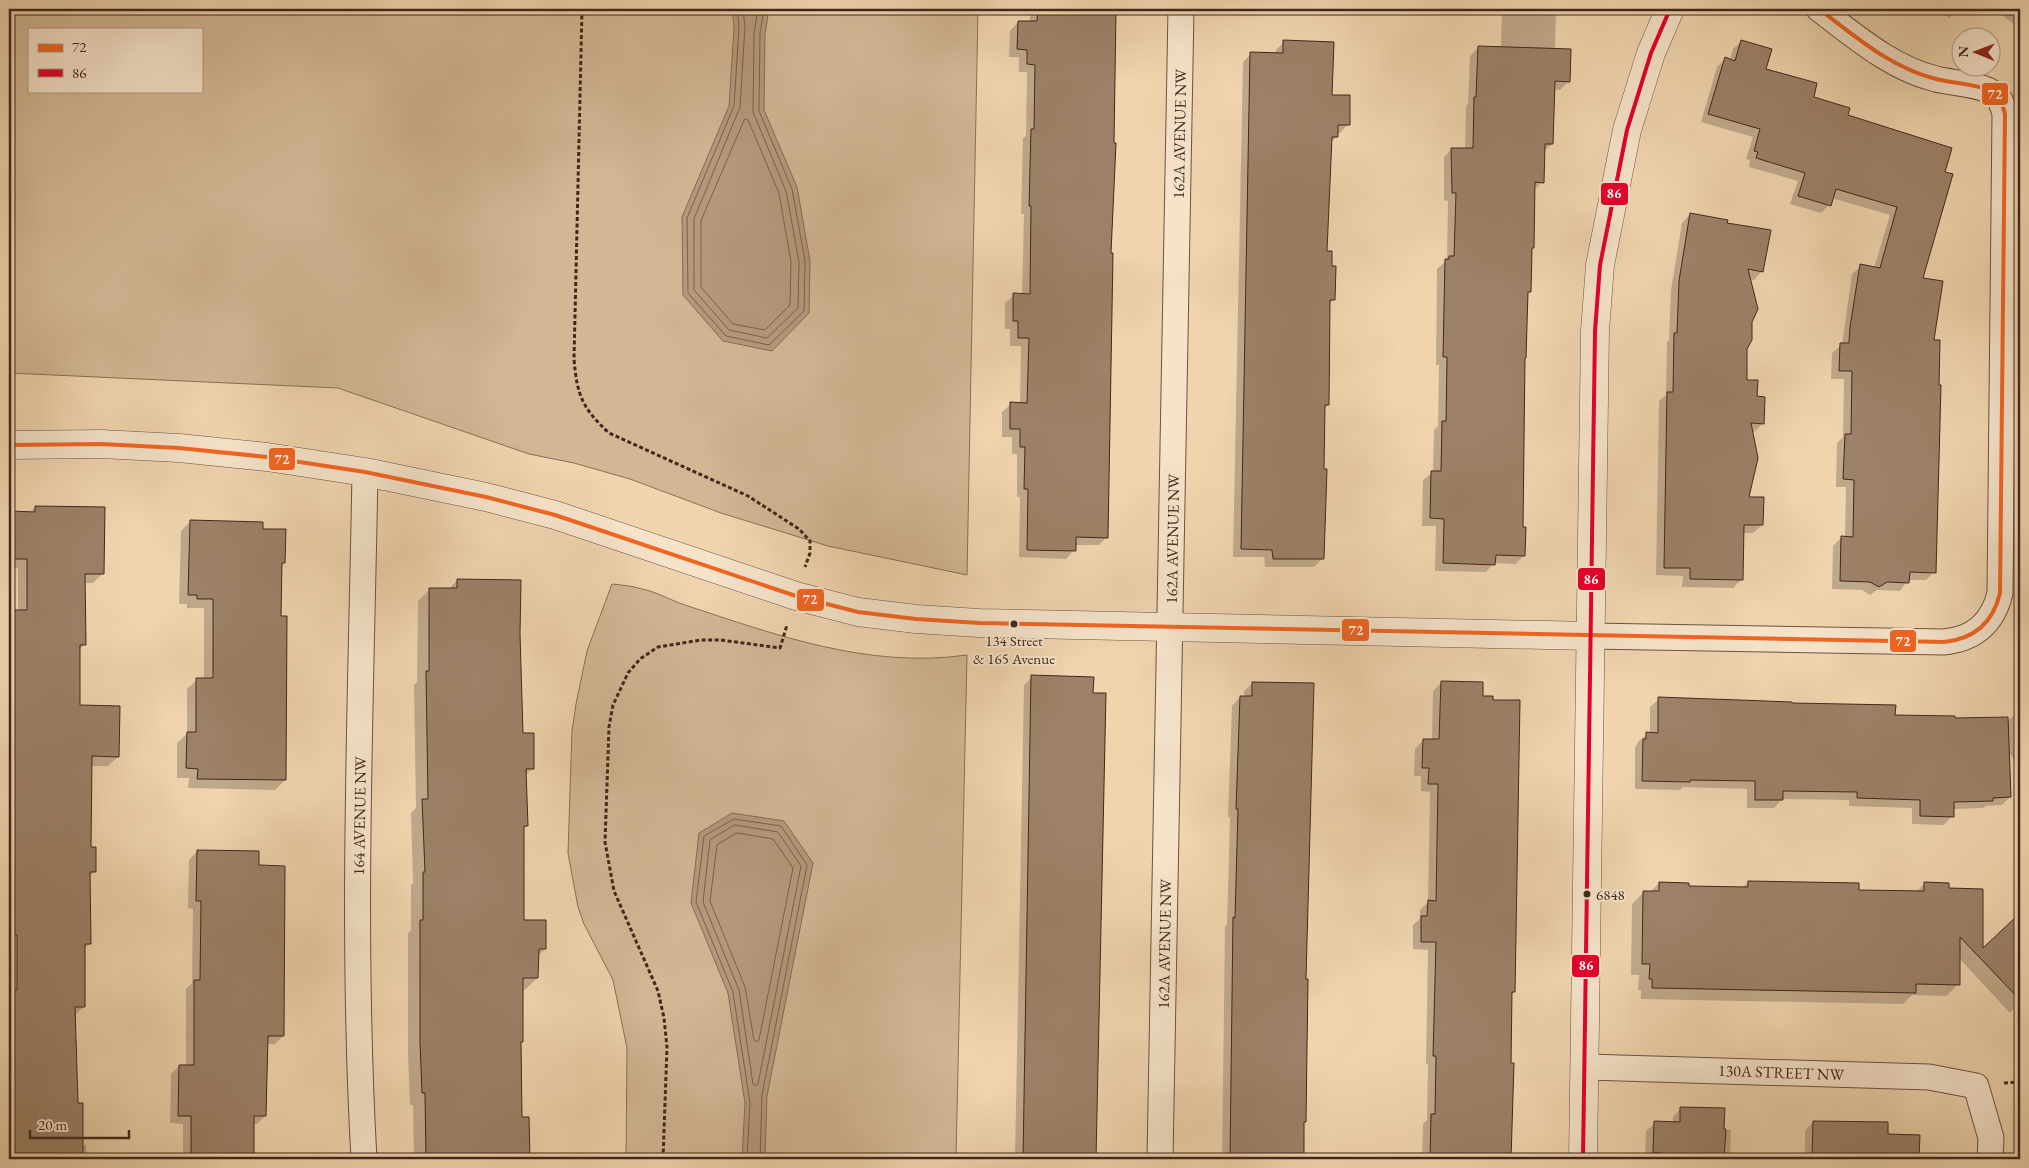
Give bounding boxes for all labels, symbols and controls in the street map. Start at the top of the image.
legend [28,28,202,92]
north arrow [1952,28,2002,78]
text: 72 [72,37,87,56]
text: N [1954,45,1972,58]
text: 86 [72,63,86,82]
street label: 162A AVENUE NW [1168,69,1191,199]
line badge: 72 [1981,82,2009,106]
text: 72 [1988,85,2003,103]
line badge: 86 [1600,182,1629,206]
text: 86 [1607,184,1622,202]
line badge: 72 [268,447,296,471]
text: 72 [275,450,290,468]
street label: 162A AVENUE NW [1161,474,1184,604]
line badge: 86 [1577,567,1606,591]
text: 86 [1584,570,1599,588]
line badge: 72 [796,588,825,612]
text: 72 [803,590,818,608]
line badge: 72 [1341,618,1370,642]
marker: 134 Street & 165 Avenue [1009,619,1019,629]
text: 72 [1349,621,1364,639]
line badge: 72 [1889,629,1917,653]
place label: 134 Street & 165 Avenue [973,631,1055,668]
text: 72 [1896,632,1911,650]
street label: 164 AVENUE NW [348,756,371,876]
street label: 162A AVENUE NW [1153,879,1176,1009]
place label: 6848 [1596,885,1625,904]
marker: 6848 [1582,889,1592,899]
line badge: 86 [1571,954,1600,978]
text: 86 [1579,956,1594,974]
street label: 130A STREET NW [1718,1060,1845,1085]
scale bar [30,1108,129,1140]
text: 20 m [38,1115,67,1134]

